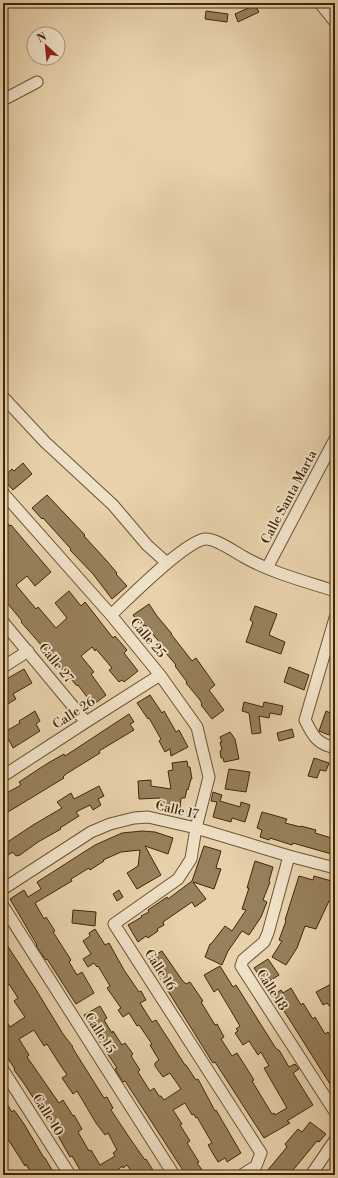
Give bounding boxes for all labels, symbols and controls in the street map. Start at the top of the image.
north arrow [26,26,66,66]
text: N [35,30,49,46]
street label: Calle Santa Marta [258,447,321,547]
street label: Calle 25 [127,615,169,661]
street label: Calle 27 [35,640,77,686]
street label: Calle 26 [50,693,98,733]
street label: Calle 17 [154,797,201,823]
street label: Calle 16 [141,947,179,994]
street label: Calle 18 [253,966,291,1014]
street label: Calle 15 [81,1010,119,1056]
street label: Calle 10 [29,1091,67,1139]

